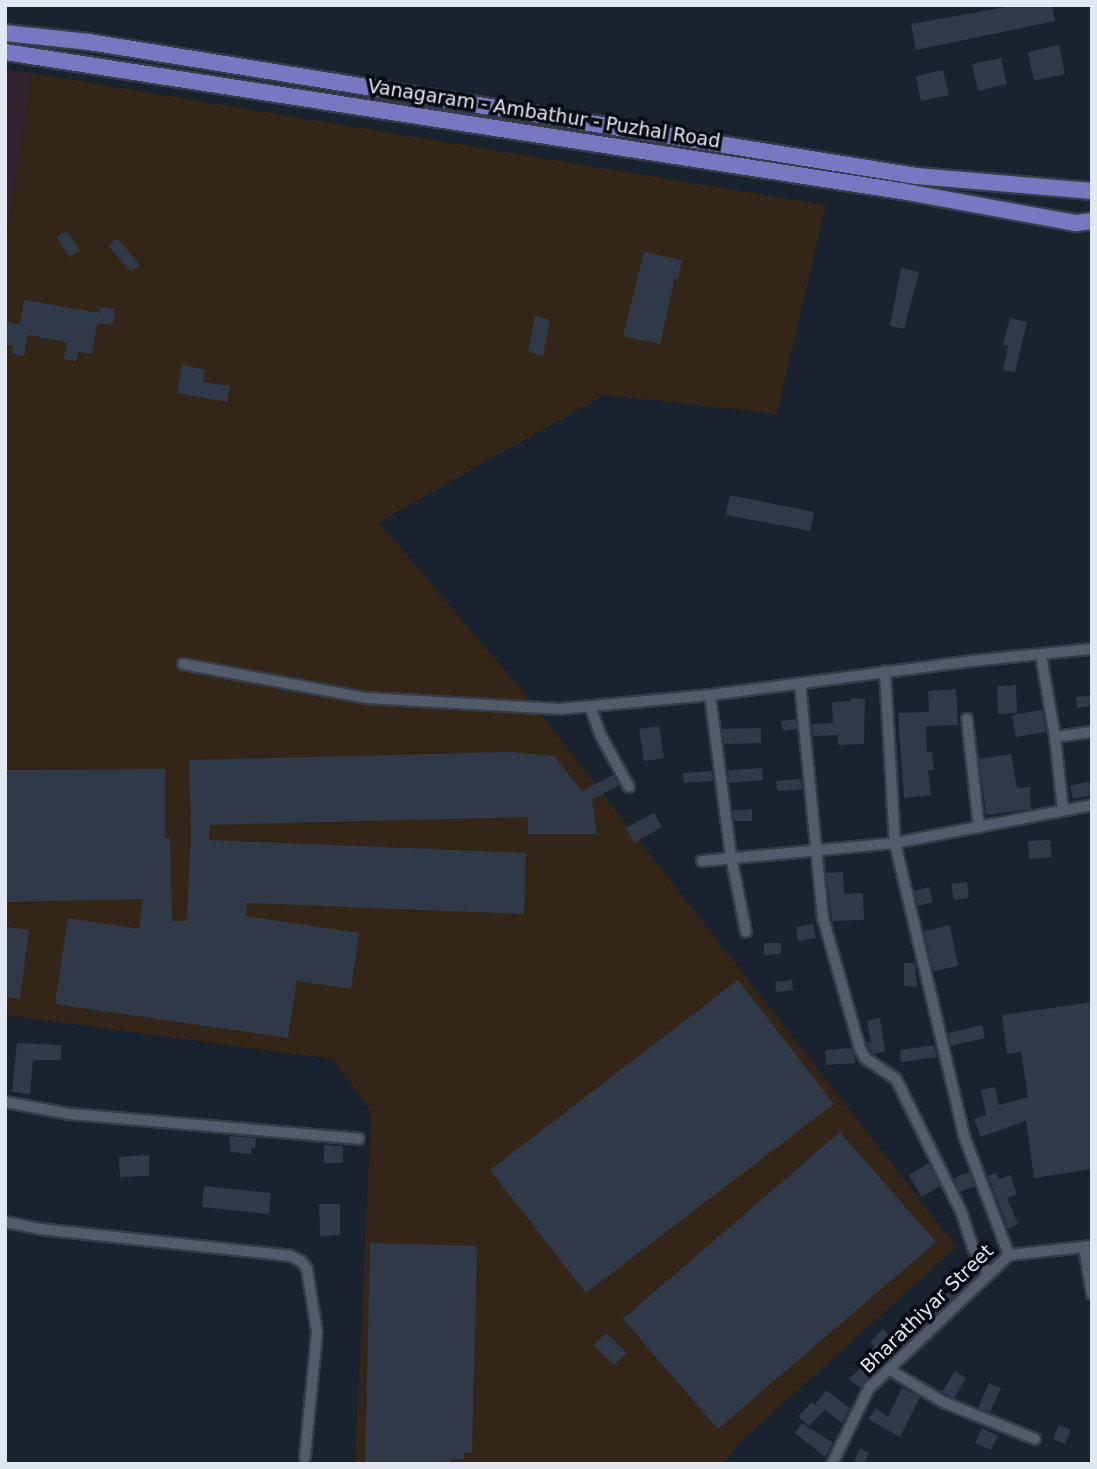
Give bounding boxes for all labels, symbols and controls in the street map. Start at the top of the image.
street label: Vanagaram - Ambathur - Puzhal Road [366,75,722,153]
street label: Bharathiyar Street [856,1240,998,1378]

